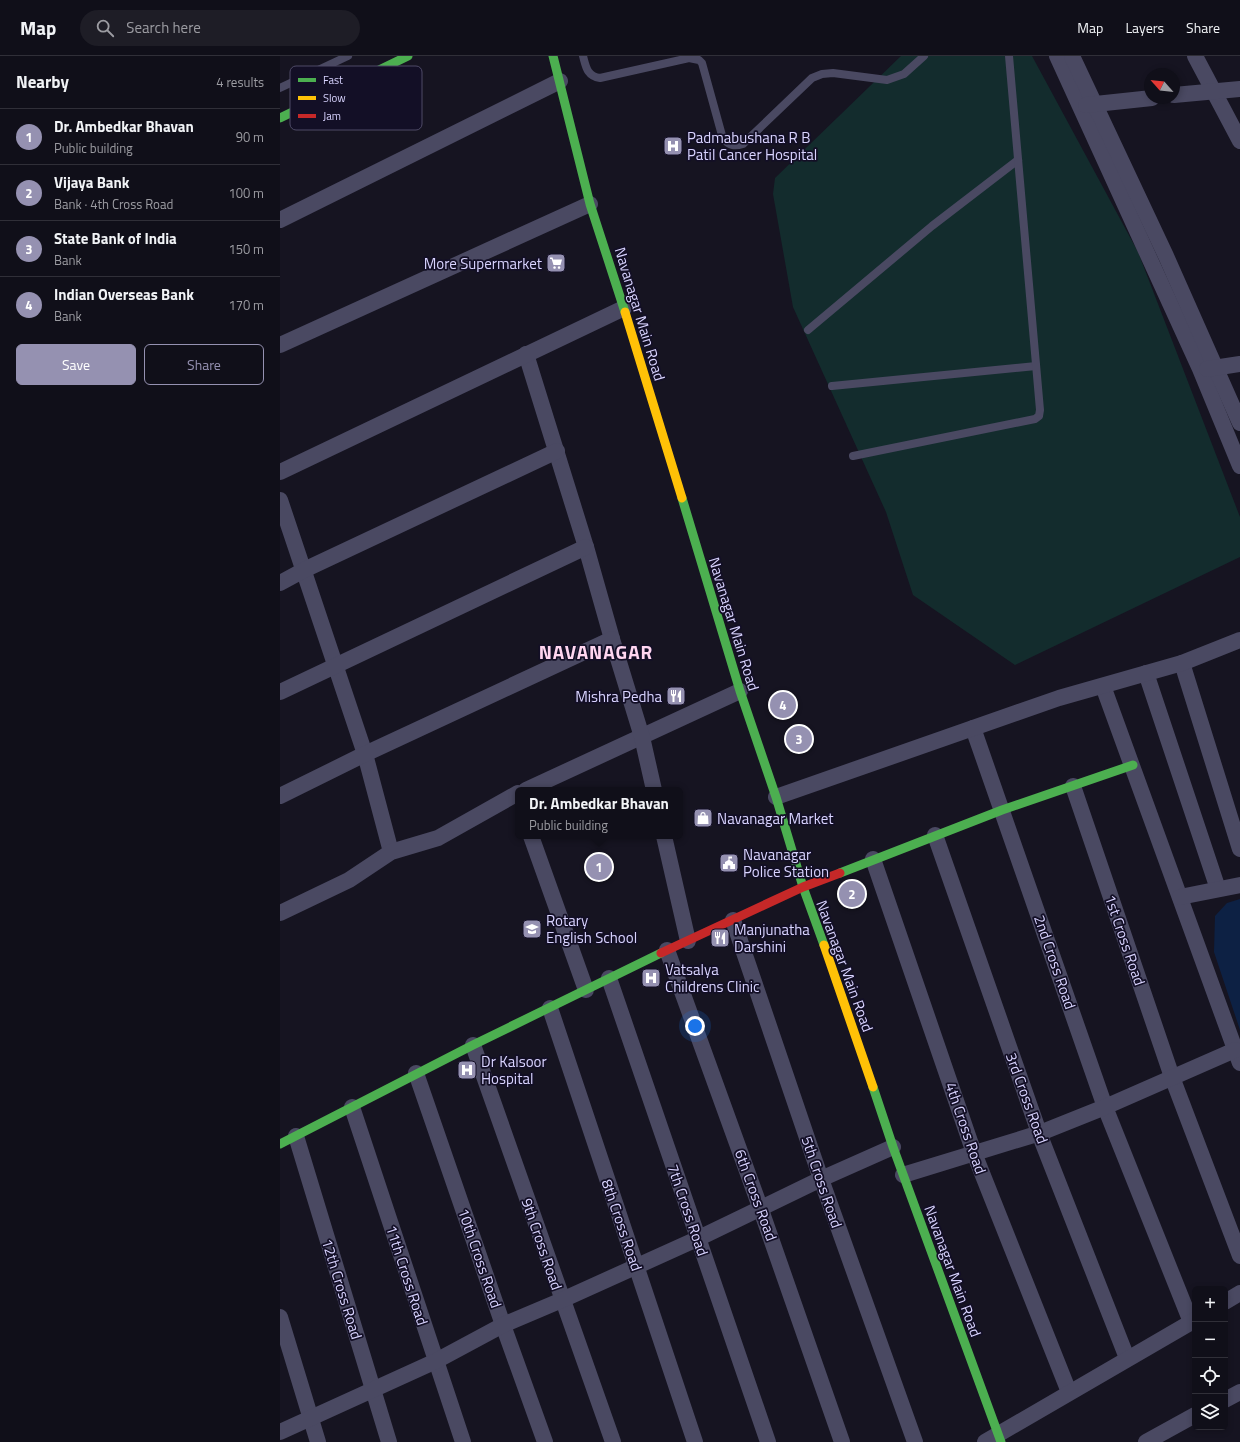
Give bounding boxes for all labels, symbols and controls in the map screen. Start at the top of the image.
search box [80,10,360,46]
text: Map [20,13,56,42]
text: Search here [126,16,201,39]
icon: search [94,17,116,39]
text: Map [1077,17,1103,38]
text: Layers [1125,17,1164,38]
text: Share [1186,17,1220,38]
legend [290,66,422,130]
north arrow [1144,68,1180,104]
text: Nearby [16,69,69,95]
text: 4 results [216,72,264,92]
text: Fast [323,72,343,88]
text: Slow [323,90,346,106]
text: Jam [323,108,341,124]
text: Dr. Ambedkar Bhavan [54,115,194,138]
place label: Padmabushana R B Patil Cancer Hospital [687,126,817,166]
text: 1 [25,127,33,147]
text: 90 m [236,127,264,147]
hospital icon: Padmabushana R B Patil Cancer Hospital [662,135,684,157]
text: Public building [54,138,133,158]
text: Vijaya Bank [54,171,130,194]
text: 2 [25,183,33,203]
text: 100 m [228,183,264,203]
text: Bank · 4th Cross Road [54,194,173,214]
text: State Bank of India [54,227,177,250]
text: 3 [25,239,33,259]
text: 150 m [228,239,264,259]
street label: Navanagar Main Road [609,244,671,384]
text: Bank [54,250,82,270]
place label: More Supermarket [424,252,543,275]
supermarket icon: More Supermarket [545,252,567,274]
text: Indian Overseas Bank [54,283,194,306]
text: 4 [25,295,33,315]
text: 170 m [228,295,264,315]
text: Bank [54,306,82,326]
button: Save [16,344,136,385]
button: Share [144,344,264,385]
street label: Navanagar Main Road [703,554,765,694]
district label: NAVANAGAR [539,637,653,666]
place label: Mishra Pedha [575,685,662,708]
restaurant icon: Mishra Pedha [665,685,687,707]
pin: 4 [770,690,796,720]
pin: 3 [786,724,812,754]
popup [515,787,683,839]
text: Dr. Ambedkar Bhavan [529,792,669,815]
shop icon: Navanagar Market [692,807,714,829]
place label: Navanagar Market [717,807,834,830]
text: Public building [529,815,608,835]
place label: Navanagar Police Station [743,843,829,883]
pin: 1 [586,852,612,882]
public building icon: Navanagar Police Station [718,852,740,874]
pin: 2 [839,879,865,909]
street label: 1st Cross Road [1099,891,1151,989]
street label: Navanagar Main Road [810,897,880,1035]
place label: Rotary English School [546,909,637,949]
street label: 2nd Cross Road [1028,912,1082,1012]
school or university icon: Rotary English School [521,918,543,940]
place label: Manjunatha Darshini [734,918,810,958]
restaurant icon: Manjunatha Darshini [709,927,731,949]
place label: Vatsalya Childrens Clinic [665,958,760,998]
hospital icon: Vatsalya Childrens Clinic [640,967,662,989]
your location [685,1016,705,1036]
street label: 3rd Cross Road [1000,1049,1054,1147]
place label: Dr Kalsoor Hospital [481,1050,547,1090]
hospital icon: Dr Kalsoor Hospital [456,1059,478,1081]
street label: 4th Cross Road [940,1079,992,1177]
street label: 5th Cross Road [796,1133,848,1231]
street label: 6th Cross Road [729,1146,783,1244]
street label: 7th Cross Road [662,1161,714,1259]
street label: 8th Cross Road [596,1176,648,1274]
street label: 9th Cross Road [516,1195,568,1293]
street label: Navanagar Main Road [918,1202,988,1340]
street label: 10th Cross Road [452,1205,508,1311]
street label: 11th Cross Road [380,1222,434,1328]
street label: 12th Cross Road [316,1236,368,1342]
map controls [1192,1286,1228,1430]
button: + [1192,1286,1228,1322]
button: − [1192,1322,1228,1358]
button: locate [1192,1358,1228,1394]
button: layers [1192,1394,1228,1430]

